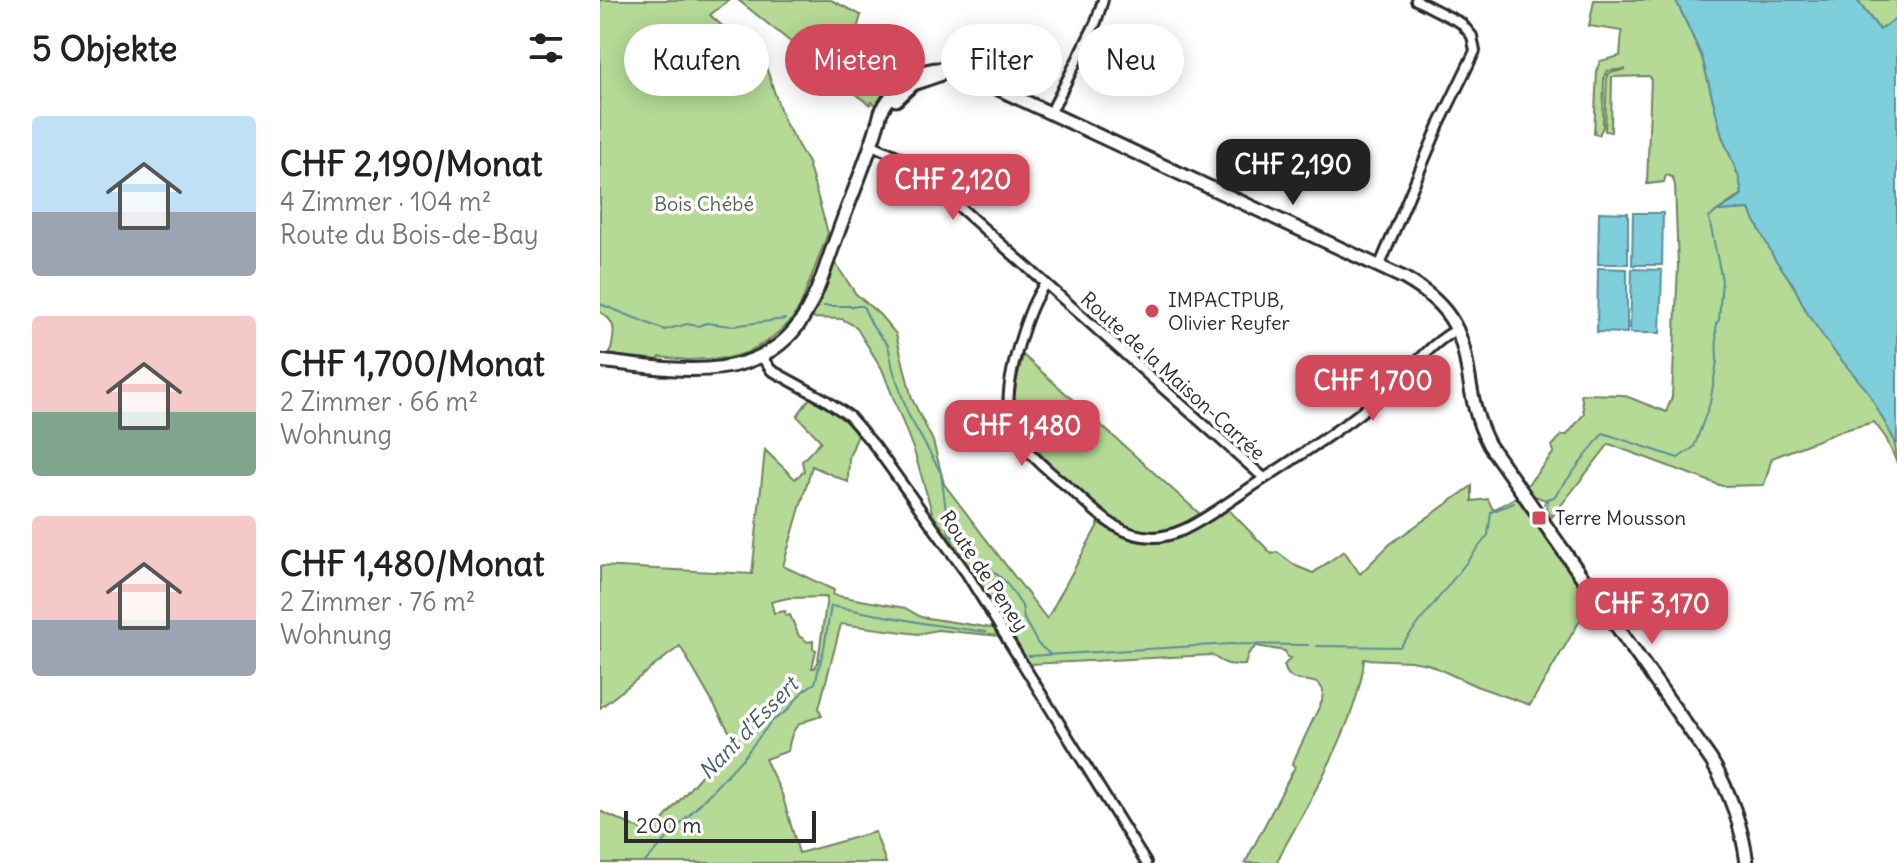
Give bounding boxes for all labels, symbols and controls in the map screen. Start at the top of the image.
chip: Kaufen [624,24,769,96]
chip: Mieten [785,24,925,96]
chip: Filter [941,24,1062,96]
chip: Neu [1078,24,1184,96]
icon: filters [524,26,568,70]
text: 5 Objekte [32,27,177,70]
pin: CHF 2,190 [1201,139,1385,207]
text: CHF 2,190/Monat [280,142,543,185]
icon: home [96,148,192,244]
text: CHF 2,190 [1234,148,1352,181]
pin: CHF 2,120 [861,154,1045,222]
text: CHF 2,120 [895,163,1011,196]
text: 4 Zimmer · 104 m² [280,185,491,218]
park label: Bois Chébé [654,191,754,216]
text: Route du Bois-de-Bay [280,218,538,251]
street label: Route de la Maison-Carrée [1076,286,1271,465]
place label: IMPACTPUB, Olivier Reyfer [1168,287,1290,335]
marker: IMPACTPUB, Olivier Reyfer [1143,302,1161,320]
text: CHF 1,700/Monat [280,342,545,385]
icon: home [96,348,192,444]
pin: CHF 1,700 [1281,355,1465,423]
text: CHF 1,700 [1313,364,1433,397]
text: 2 Zimmer · 66 m² [280,385,478,418]
pin: CHF 1,480 [930,400,1114,468]
text: CHF 1,480 [963,409,1081,442]
text: Wohnung [280,418,392,451]
street label: Route de Peney [935,505,1034,636]
place label: Terre Mousson [1555,505,1686,530]
marker: Terre Mousson [1530,509,1548,527]
text: CHF 1,480/Monat [280,542,544,585]
icon: home [96,548,192,644]
pin: CHF 3,170 [1560,578,1744,646]
text: 2 Zimmer · 76 m² [280,585,476,618]
text: CHF 3,170 [1594,587,1710,620]
text: Wohnung [280,618,392,651]
water label: Nant d'Essert [692,669,805,785]
scale bar [624,807,816,843]
text: 200 m [636,811,702,839]

